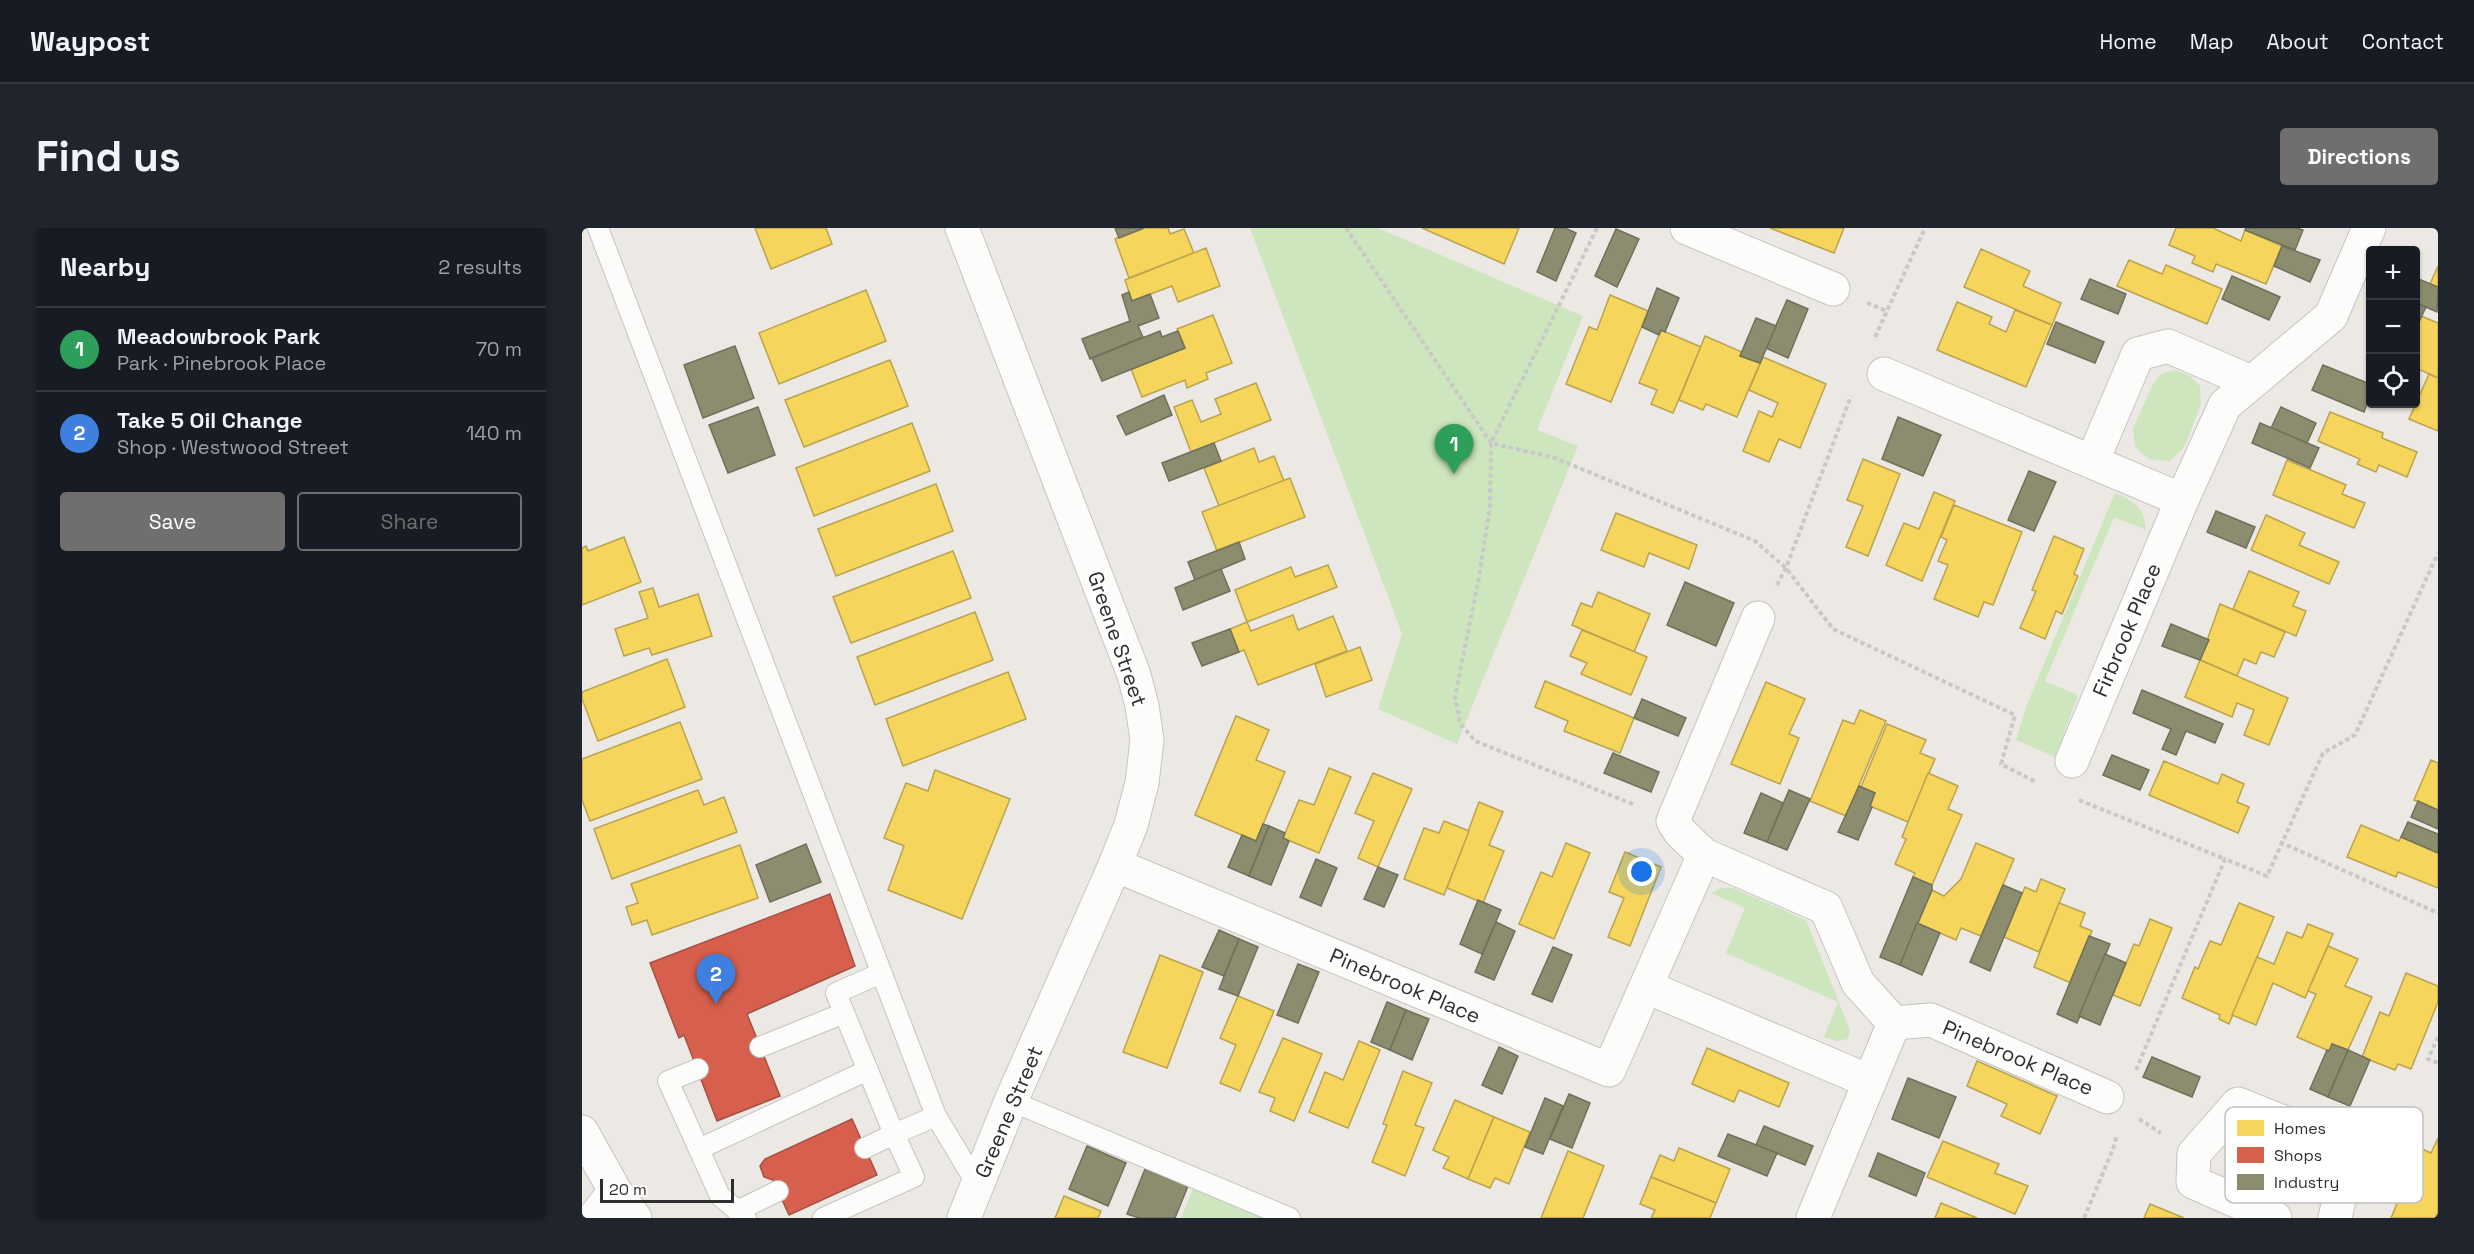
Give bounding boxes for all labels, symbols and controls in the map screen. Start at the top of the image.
text: Waypost [30,23,150,59]
text: Home [2099,28,2157,55]
text: Map [2190,28,2234,55]
text: About [2267,28,2329,55]
text: Contact [2362,28,2444,55]
button: Directions [2280,128,2438,185]
text: Find us [36,130,181,183]
map controls [2366,246,2420,408]
button: + [2366,246,2420,300]
text: Nearby [60,250,150,284]
text: 2 results [438,254,522,280]
button: − [2366,300,2420,354]
text: Meadowbrook Park [117,322,320,350]
text: 1 [75,336,84,362]
text: 70 m [476,336,522,362]
text: Park · Pinebrook Place [117,350,326,376]
button: locate [2366,354,2420,408]
text: Take 5 Oil Change [117,406,302,434]
text: 2 [74,420,85,446]
text: 140 m [466,420,522,446]
pin: 1 [1434,424,1474,474]
text: Shop · Westwood Street [117,434,349,460]
button: Save [60,492,285,551]
button: Share [297,492,522,551]
street label: Firbrook Place [2086,559,2167,701]
street label: Greene Street [1082,568,1153,710]
your location [1627,857,1656,886]
street label: Pinebrook Place [1326,942,1485,1029]
pin: 2 [696,954,736,1004]
street label: Pinebrook Place [1939,1014,2098,1101]
street label: Greene Street [969,1042,1049,1182]
legend [2225,1107,2423,1203]
text: Homes [2274,1118,2326,1139]
text: Shops [2274,1145,2322,1166]
text: Industry [2274,1172,2339,1193]
scale bar [600,1176,734,1204]
text: 20 m [609,1179,647,1200]

